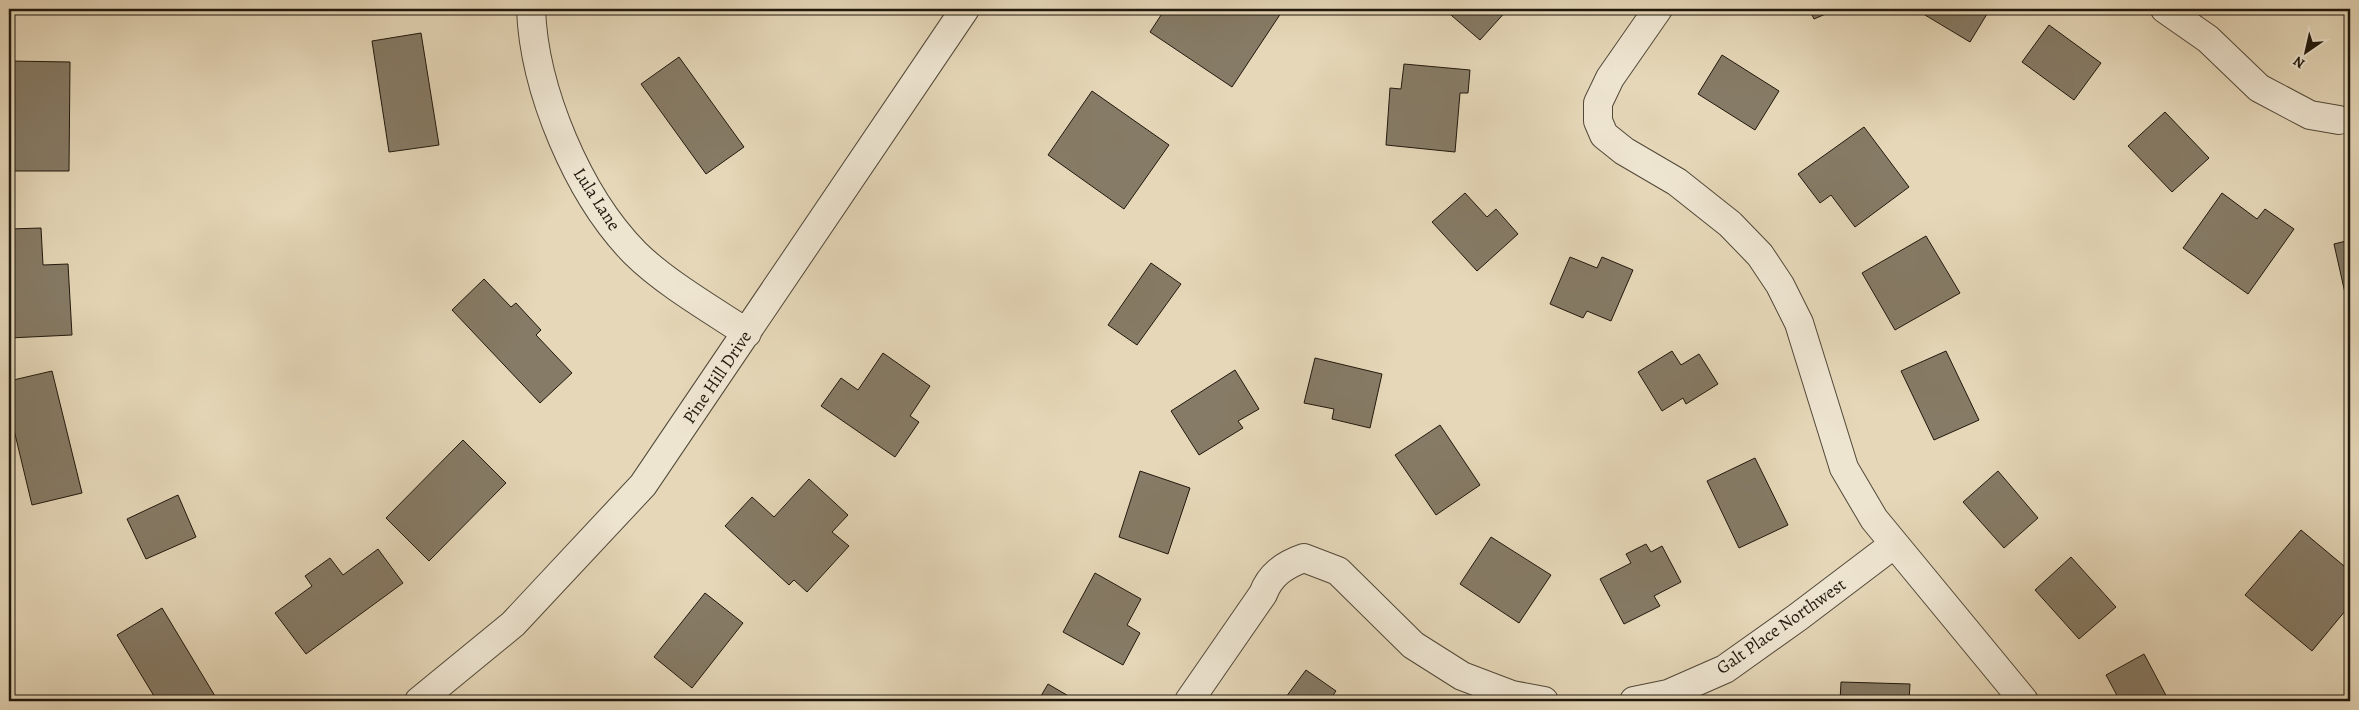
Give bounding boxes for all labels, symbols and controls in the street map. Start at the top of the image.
north arrow [2282,28,2332,78]
text: N [2289,52,2309,73]
street label: Lula Lane [568,163,626,235]
street label: Pine Hill Drive [677,326,757,428]
street label: Galt Place Northwest [1711,572,1851,680]

